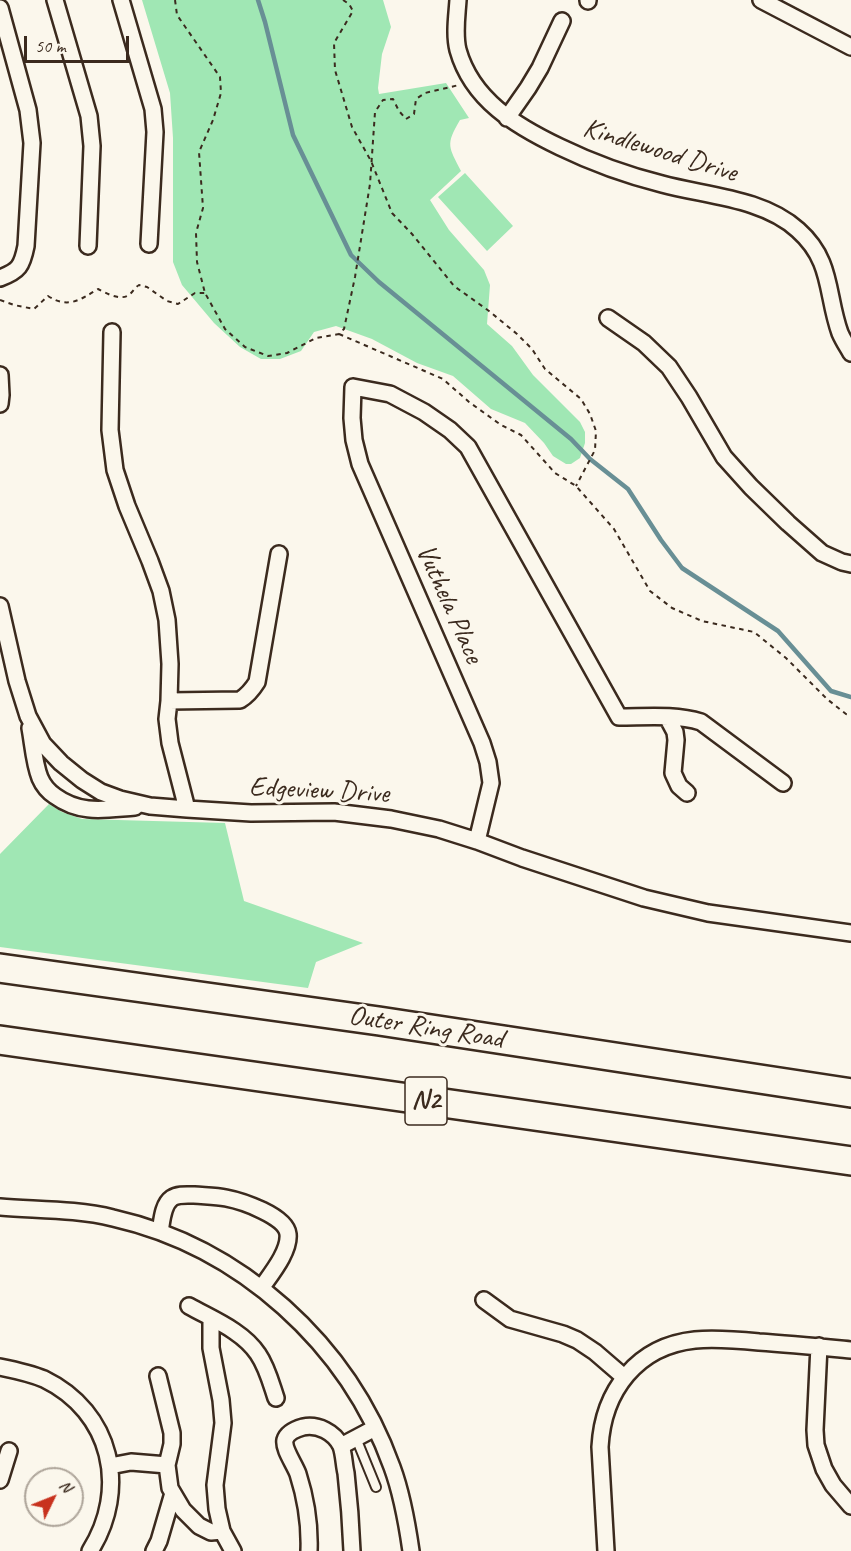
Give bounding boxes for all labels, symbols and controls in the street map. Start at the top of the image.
scale bar [27,24,132,62]
text: 50 m [35,35,66,57]
street label: Kindlewood Drive [579,112,741,190]
street label: Vuthela Place [408,539,490,669]
street label: Edgeview Drive [248,771,390,811]
street label: Outer Ring Road [346,999,506,1057]
road number: N2 [405,1077,447,1125]
north arrow [24,1467,84,1527]
text: N [55,1476,76,1497]

